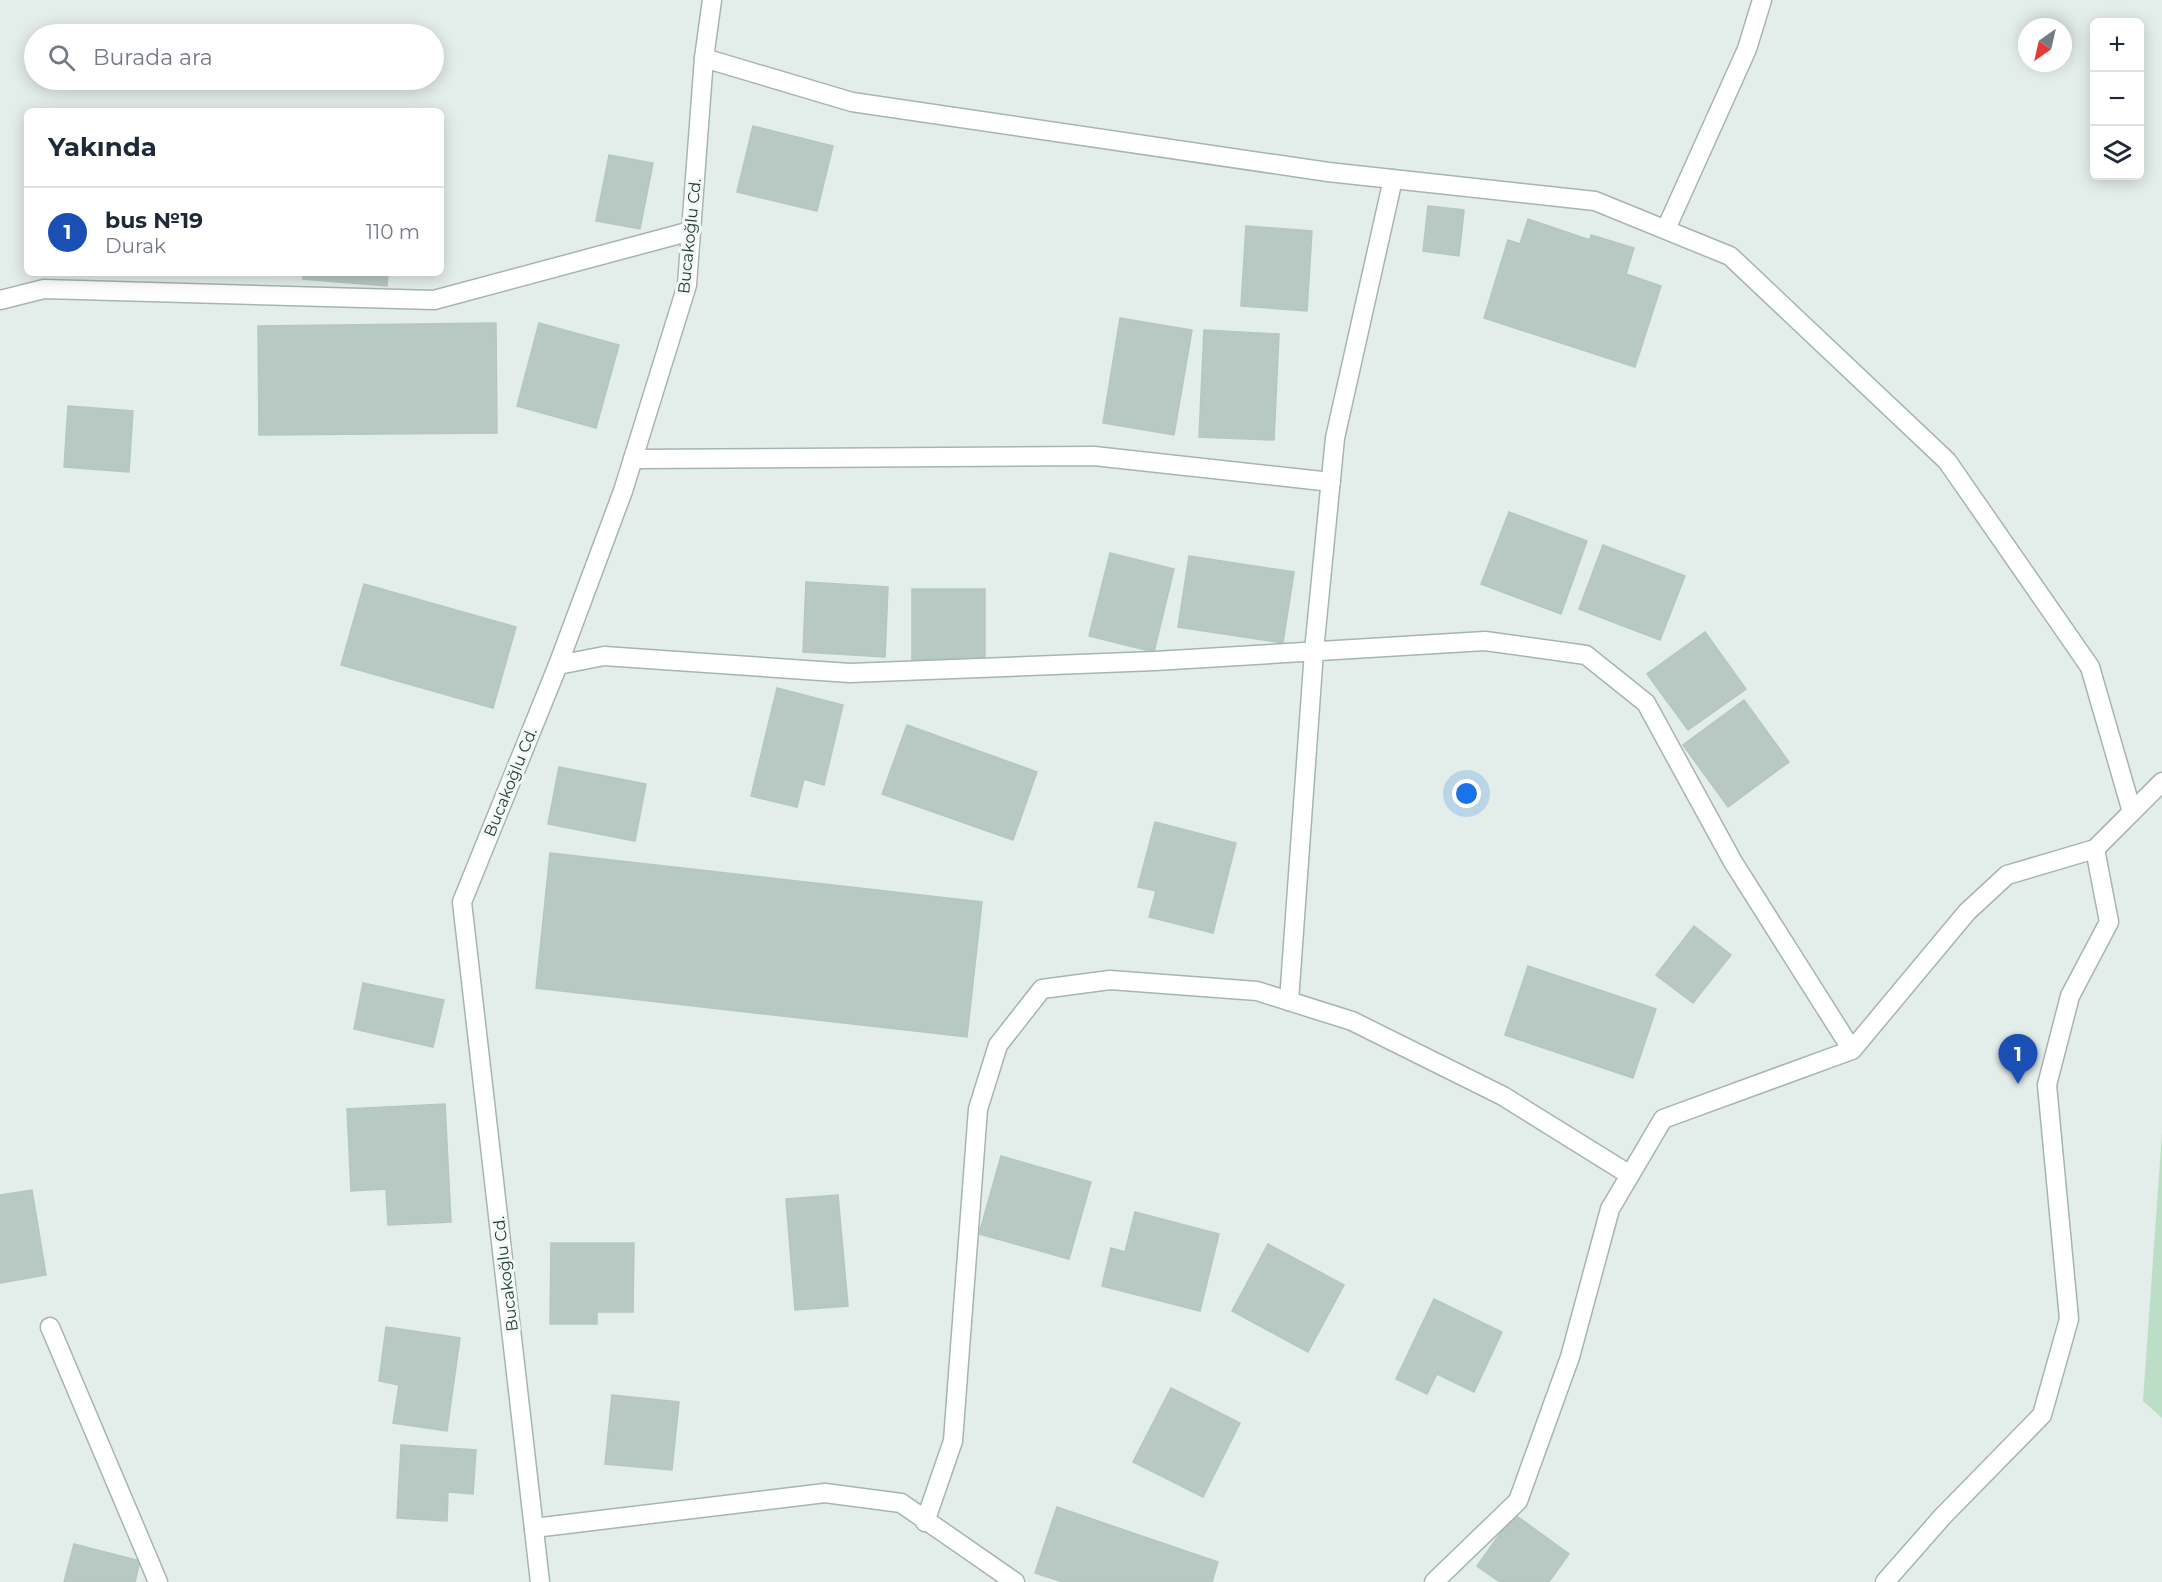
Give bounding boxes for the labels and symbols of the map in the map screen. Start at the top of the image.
north arrow [2018,18,2072,72]
street label: Bucakoğlu Cd. [674,177,705,295]
street label: Bucakoğlu Cd. [480,725,541,840]
your location [1452,779,1481,808]
pin: 1 [1998,1034,2038,1084]
street label: Bucakoğlu Cd. [489,1215,522,1333]

